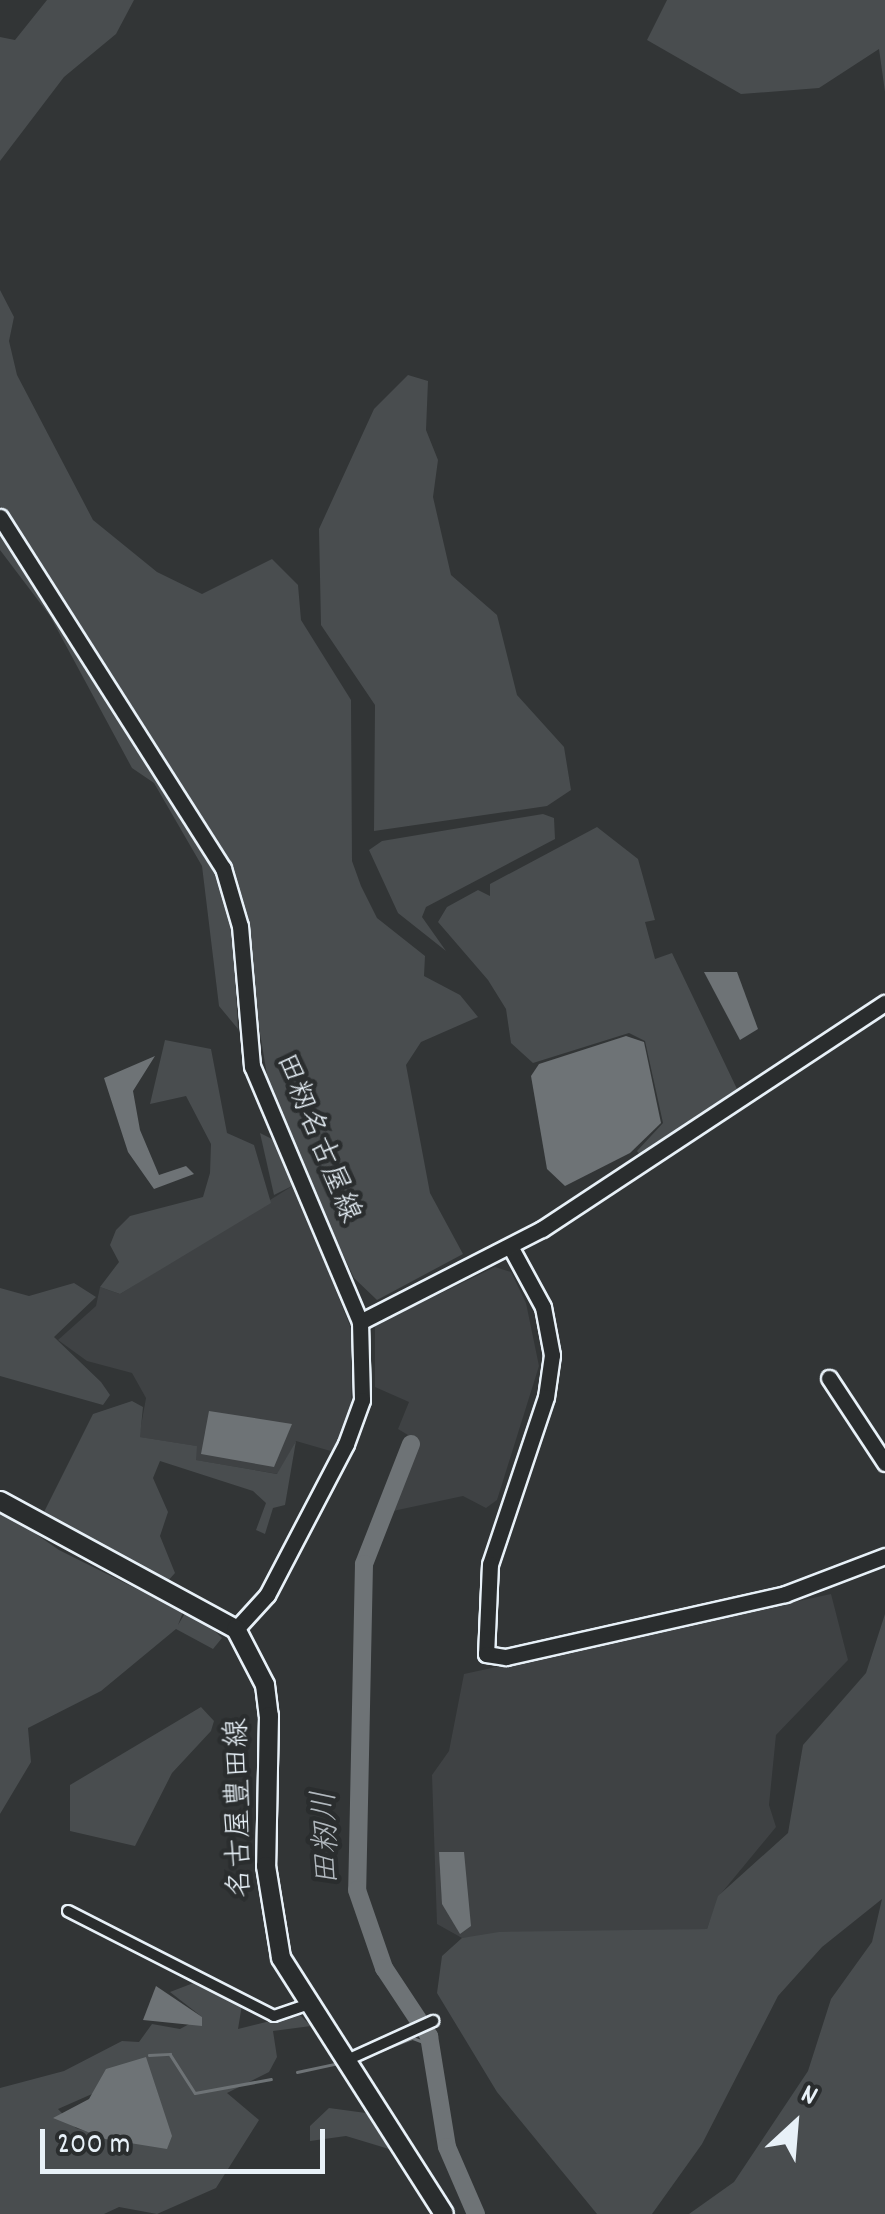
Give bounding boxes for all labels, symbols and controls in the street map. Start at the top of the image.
street label: 田籾名古屋線 [265,1049,365,1229]
street label: 名古屋豊田線 [222,1718,262,1898]
water label: 田籾川 [308,1789,350,1887]
north arrow [745,2074,845,2174]
text: N [793,2076,823,2118]
scale bar [45,2109,330,2171]
text: 200 m [57,2125,130,2168]

